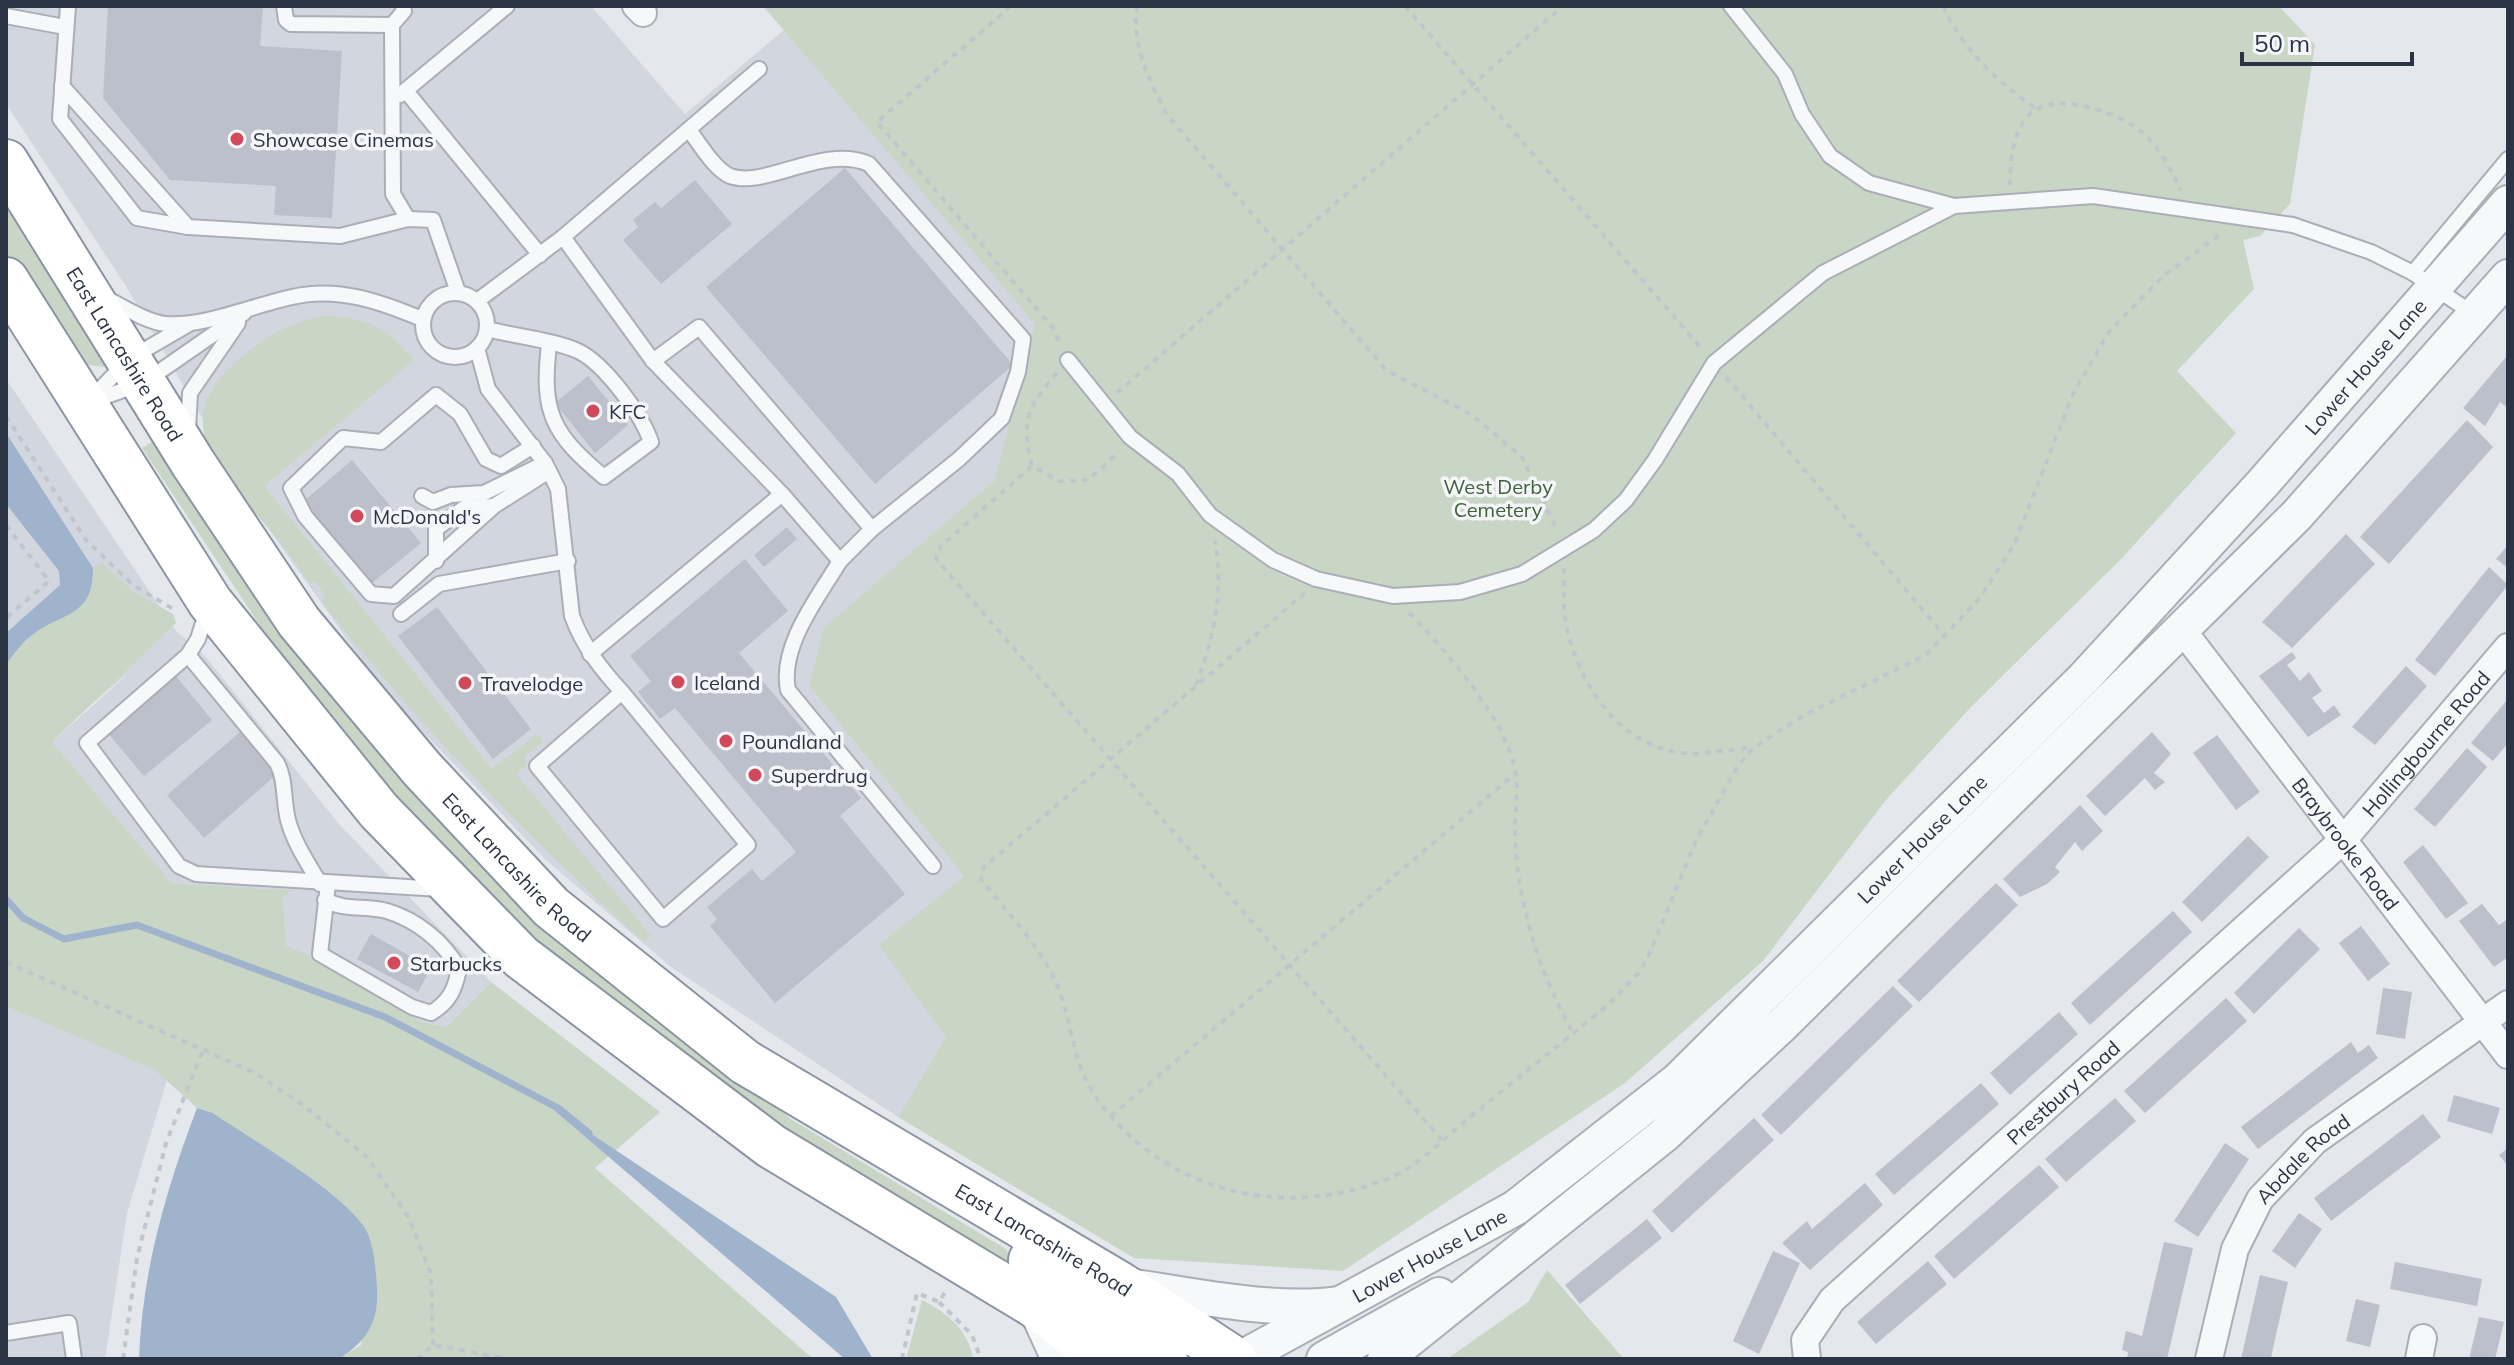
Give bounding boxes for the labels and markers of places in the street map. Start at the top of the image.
place label: Showcase Cinemas [253,127,434,152]
marker: Showcase Cinemas [228,130,246,148]
place label: KFC [609,399,646,424]
marker: KFC [584,402,602,420]
place label: McDonald's [373,504,481,529]
marker: McDonald's [348,507,366,525]
place label: Iceland [694,670,760,695]
place label: Travelodge [481,671,583,696]
marker: Iceland [669,673,687,691]
marker: Travelodge [456,674,474,692]
place label: Poundland [742,729,842,754]
marker: Poundland [717,732,735,750]
place label: Superdrug [771,763,868,788]
marker: Superdrug [746,766,764,784]
place label: Starbucks [410,951,502,976]
marker: Starbucks [385,954,403,972]

